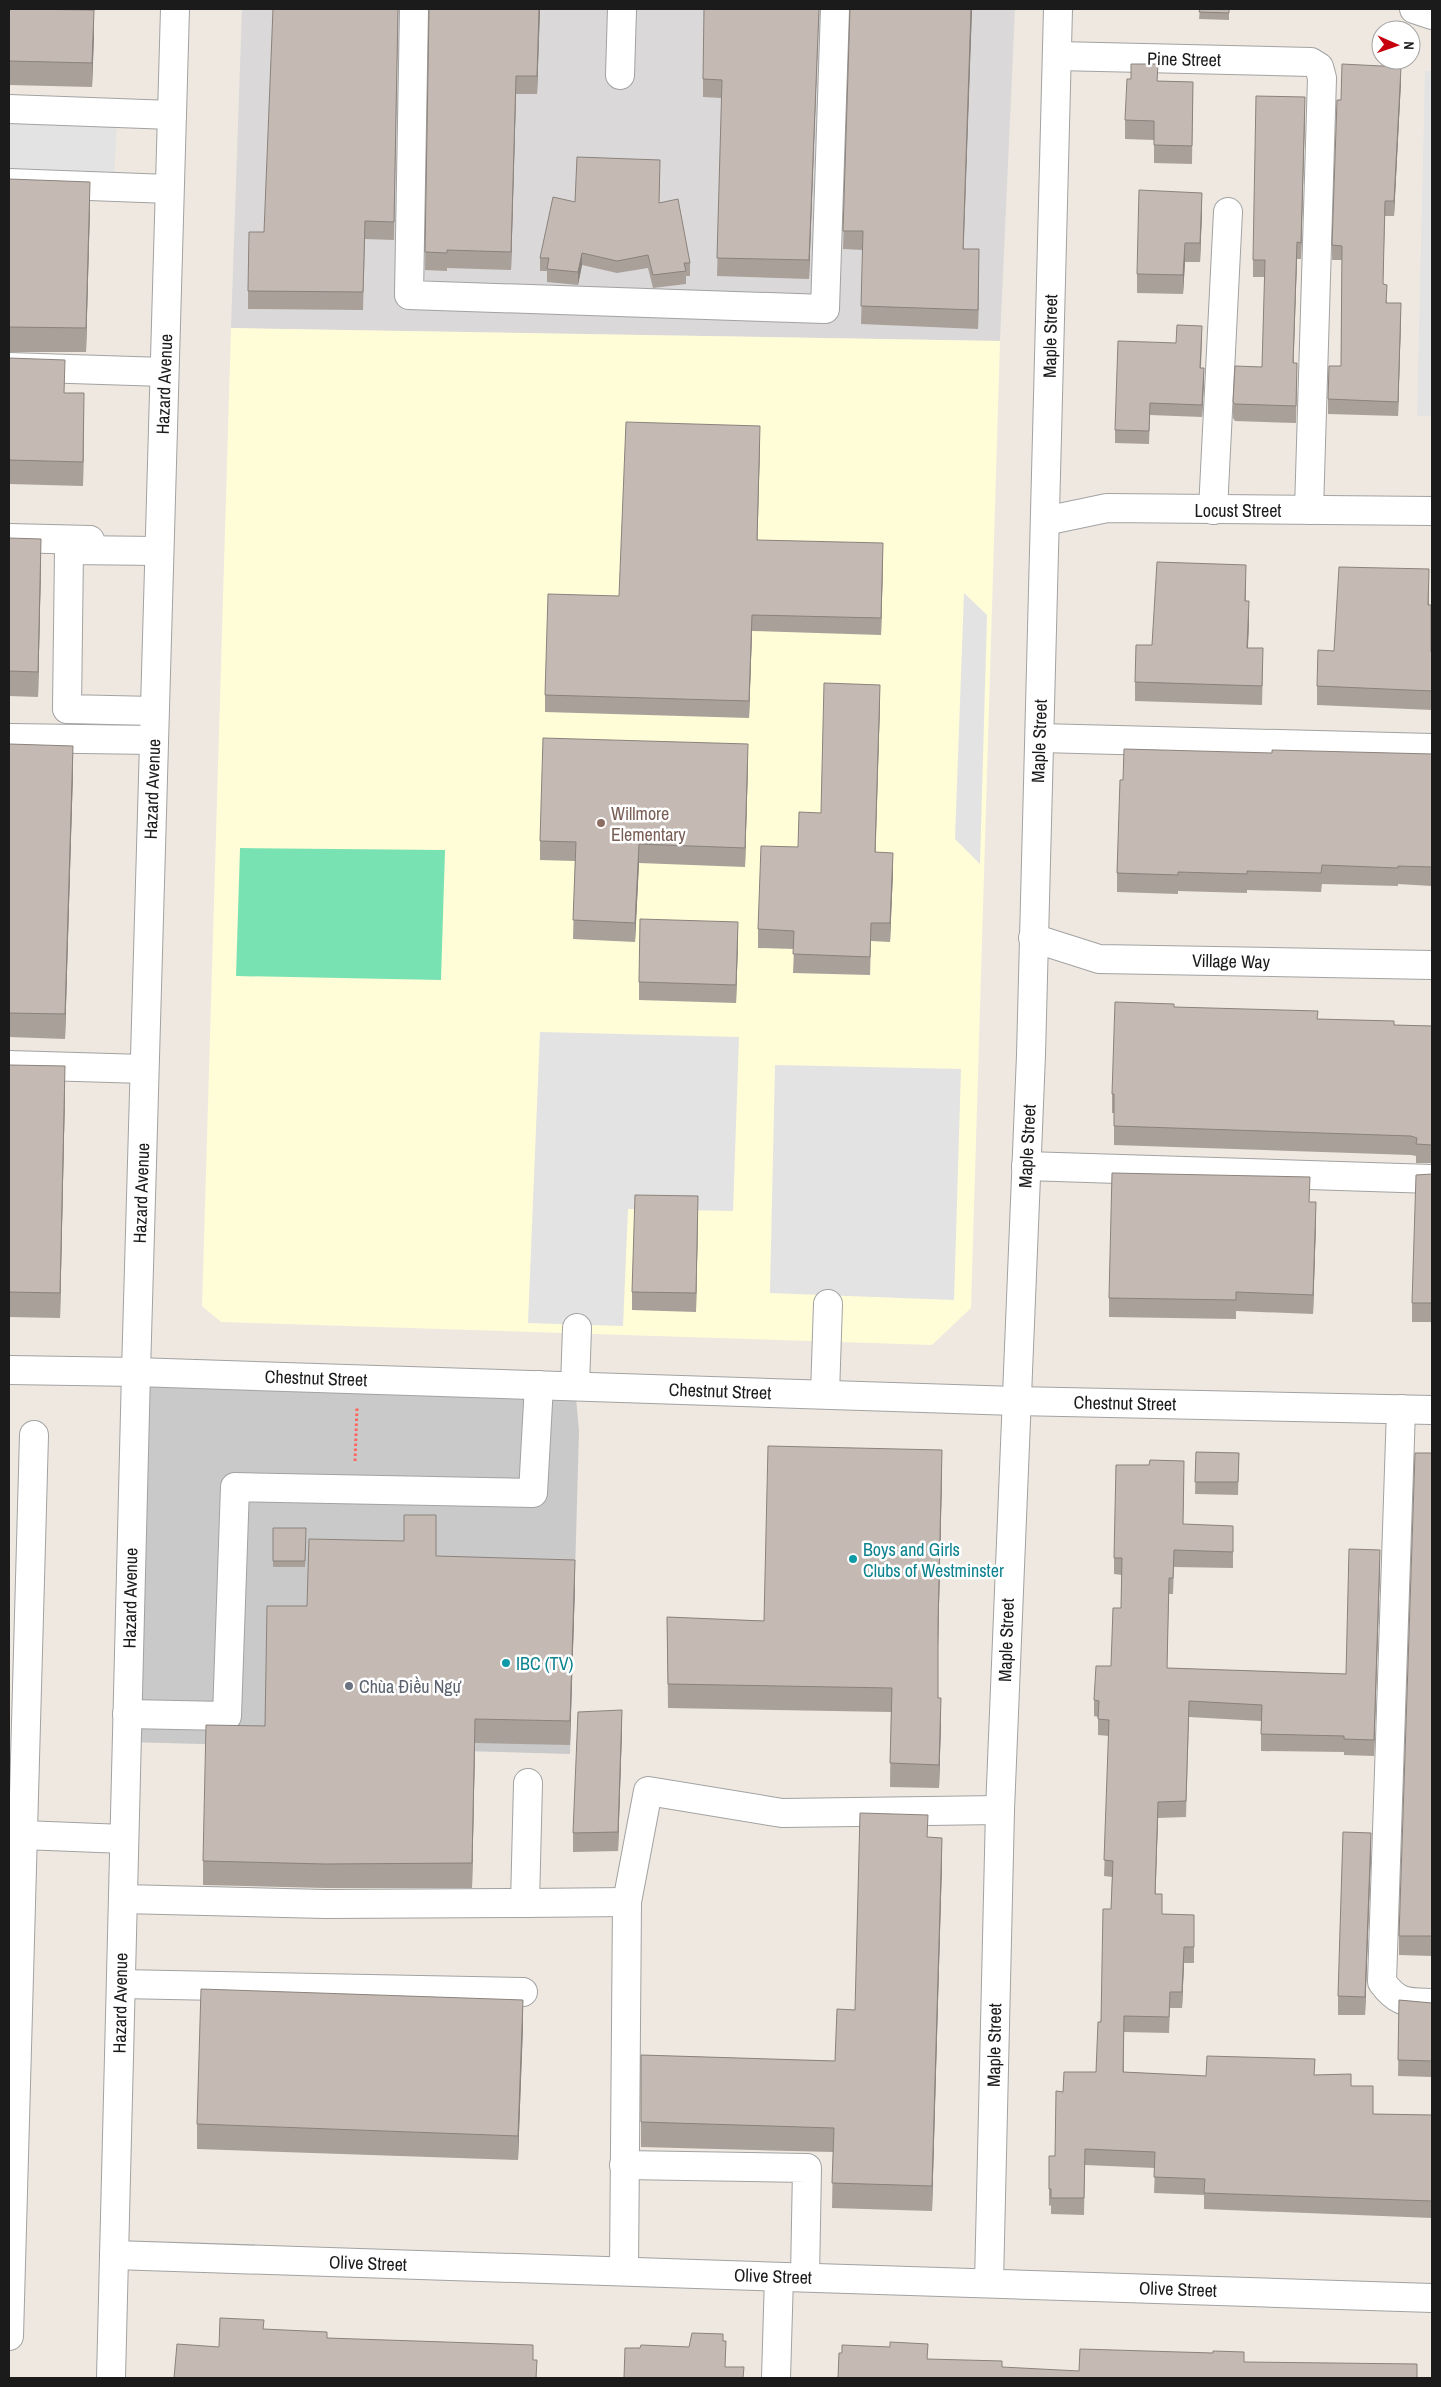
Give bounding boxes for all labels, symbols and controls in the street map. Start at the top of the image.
north arrow [1371,20,1421,70]
text: N [1400,41,1418,50]
street label: Pine Street [1147,46,1221,72]
street label: Maple Street [1037,294,1063,378]
street label: Hazard Avenue [150,333,178,435]
street label: Locust Street [1195,498,1281,523]
street label: Maple Street [1025,699,1053,783]
street label: Hazard Avenue [138,738,166,840]
place label: Willmore Elementary [611,801,686,847]
marker: Willmore Elementary [595,817,607,829]
street label: Village Way [1192,948,1271,974]
street label: Maple Street [1012,1104,1042,1188]
street label: Hazard Avenue [127,1142,155,1244]
street label: Chestnut Street [264,1364,368,1392]
street label: Chestnut Street [668,1377,772,1405]
street label: Chestnut Street [1074,1390,1176,1416]
place label: Boys and Girls Clubs of Westminster [863,1537,1004,1583]
street label: Hazard Avenue [117,1547,143,1649]
marker: Boys and Girls Clubs of Westminster [847,1553,859,1565]
street label: Maple Street [992,1598,1020,1682]
place label: IBC (TV) [516,1651,573,1676]
marker: IBC (TV) [500,1657,512,1669]
place label: Chùa Điều Ngự [359,1674,462,1699]
marker: Chùa Điều Ngự [343,1680,355,1692]
street label: Hazard Avenue [107,1952,133,2054]
street label: Maple Street [981,2003,1007,2087]
street label: Olive Street [329,2249,407,2277]
street label: Olive Street [734,2262,812,2290]
street label: Olive Street [1139,2275,1217,2303]

